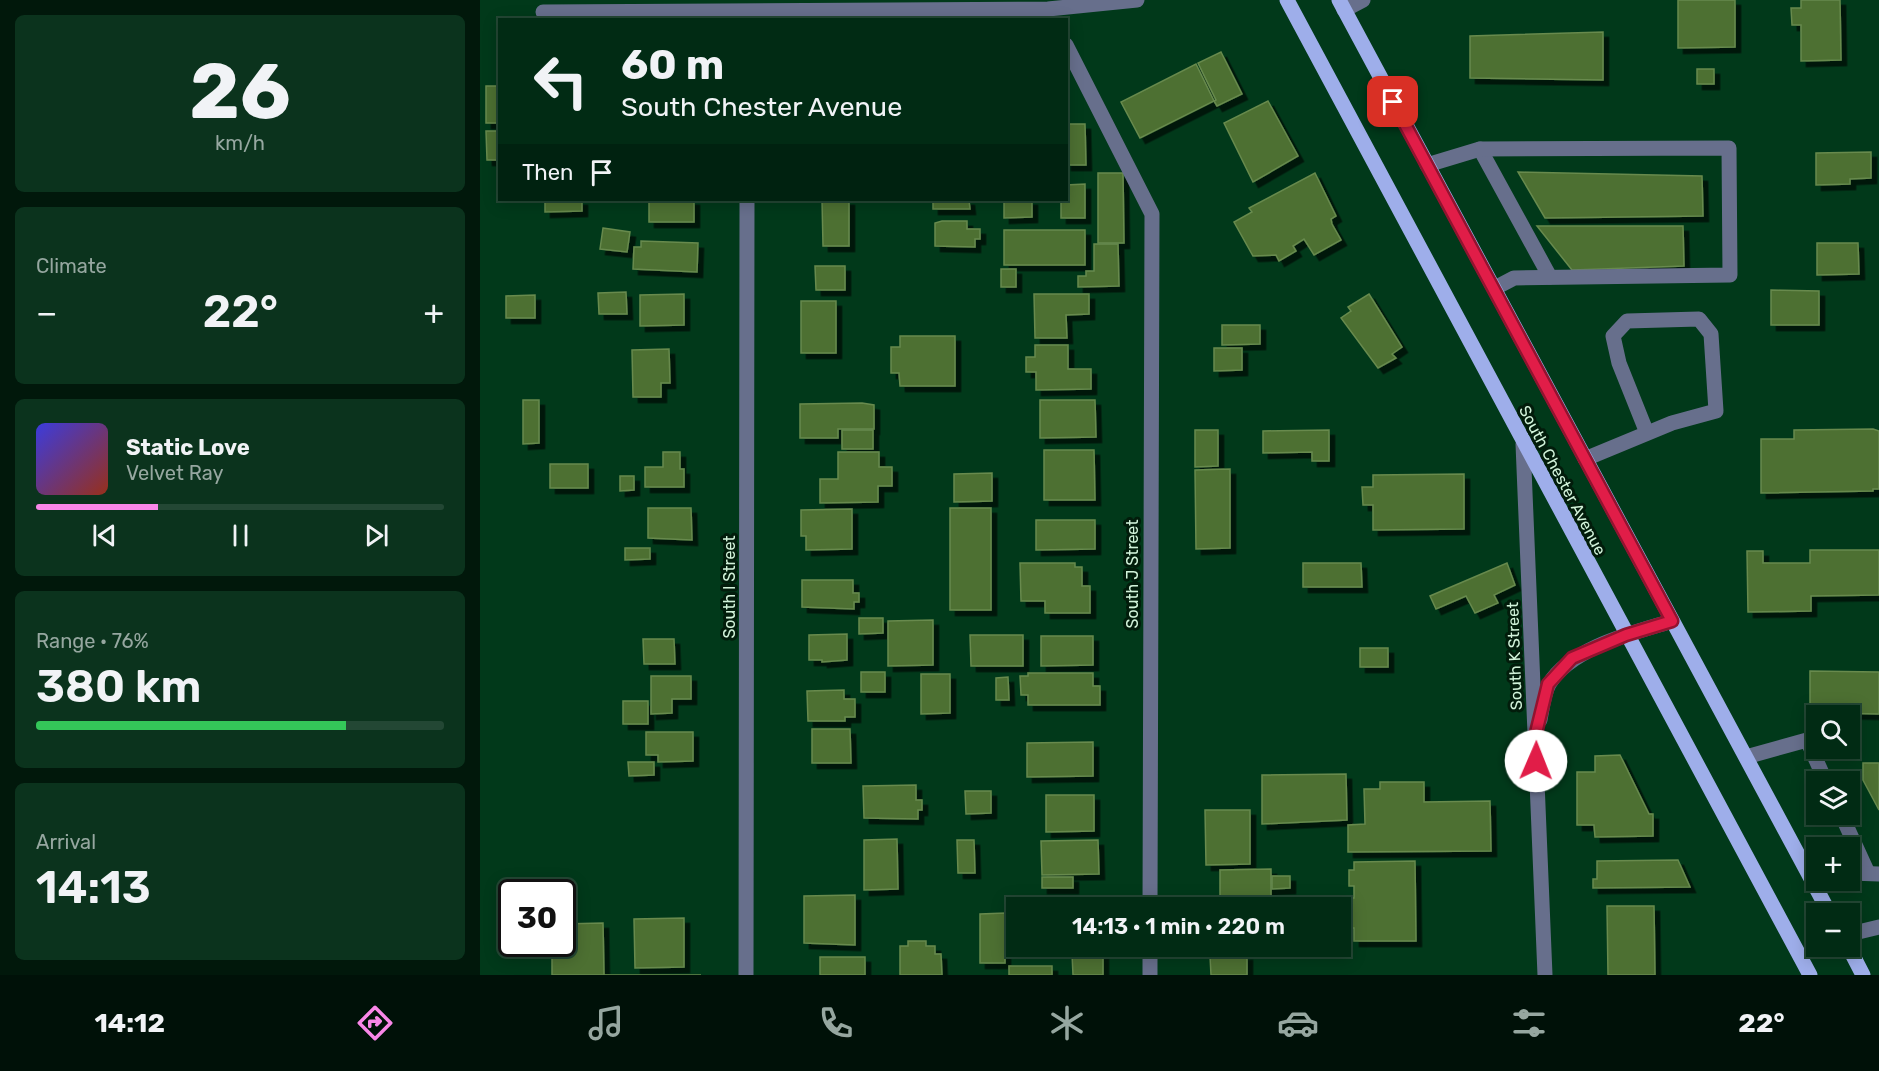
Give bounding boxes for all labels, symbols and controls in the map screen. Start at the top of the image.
text: 60 m [621,40,724,90]
icon: left [522,42,600,120]
text: 26 [189,45,291,138]
pin [1367,76,1418,127]
icon: arrive [1376,85,1409,118]
text: South Chester Avenue [621,91,902,123]
text: km/h [215,131,265,155]
icon: arrive [585,156,618,189]
text: Then [522,159,573,186]
text: Climate [36,254,107,278]
text: 22° [203,285,278,338]
text: − [36,293,57,332]
text: + [423,293,444,332]
street label: South Chester Avenue [1515,402,1610,558]
text: Static Love [126,434,250,461]
text: Velvet Ray [126,461,224,485]
icon: previous [88,519,121,552]
icon: pause [224,519,257,552]
icon: next [360,519,393,552]
street label: South J Street [1123,519,1142,629]
street label: South I Street [720,535,739,639]
street label: South K Street [1503,602,1526,710]
text: Range · 76% [36,629,149,653]
text: 380 km [36,660,201,713]
map controls [1806,705,1860,957]
button: search [1806,705,1860,759]
position arrow [1504,729,1568,793]
button: layers [1806,771,1860,825]
text: Arrival [36,830,96,854]
button: + [1806,837,1860,891]
text: 14:13 [36,861,151,914]
speed limit sign: 30 [498,879,576,957]
button: − [1806,903,1860,957]
text: 14:13 · 1 min · 220 m [1072,913,1285,940]
icon: directions [354,1002,396,1044]
icon: music [585,1002,627,1044]
icon: phone [815,1002,857,1044]
icon: climate [1046,1002,1088,1044]
icon: car [1277,1002,1319,1044]
icon: filters [1508,1002,1550,1044]
text: 14:12 [94,1007,165,1039]
text: 22° [1738,1007,1785,1039]

